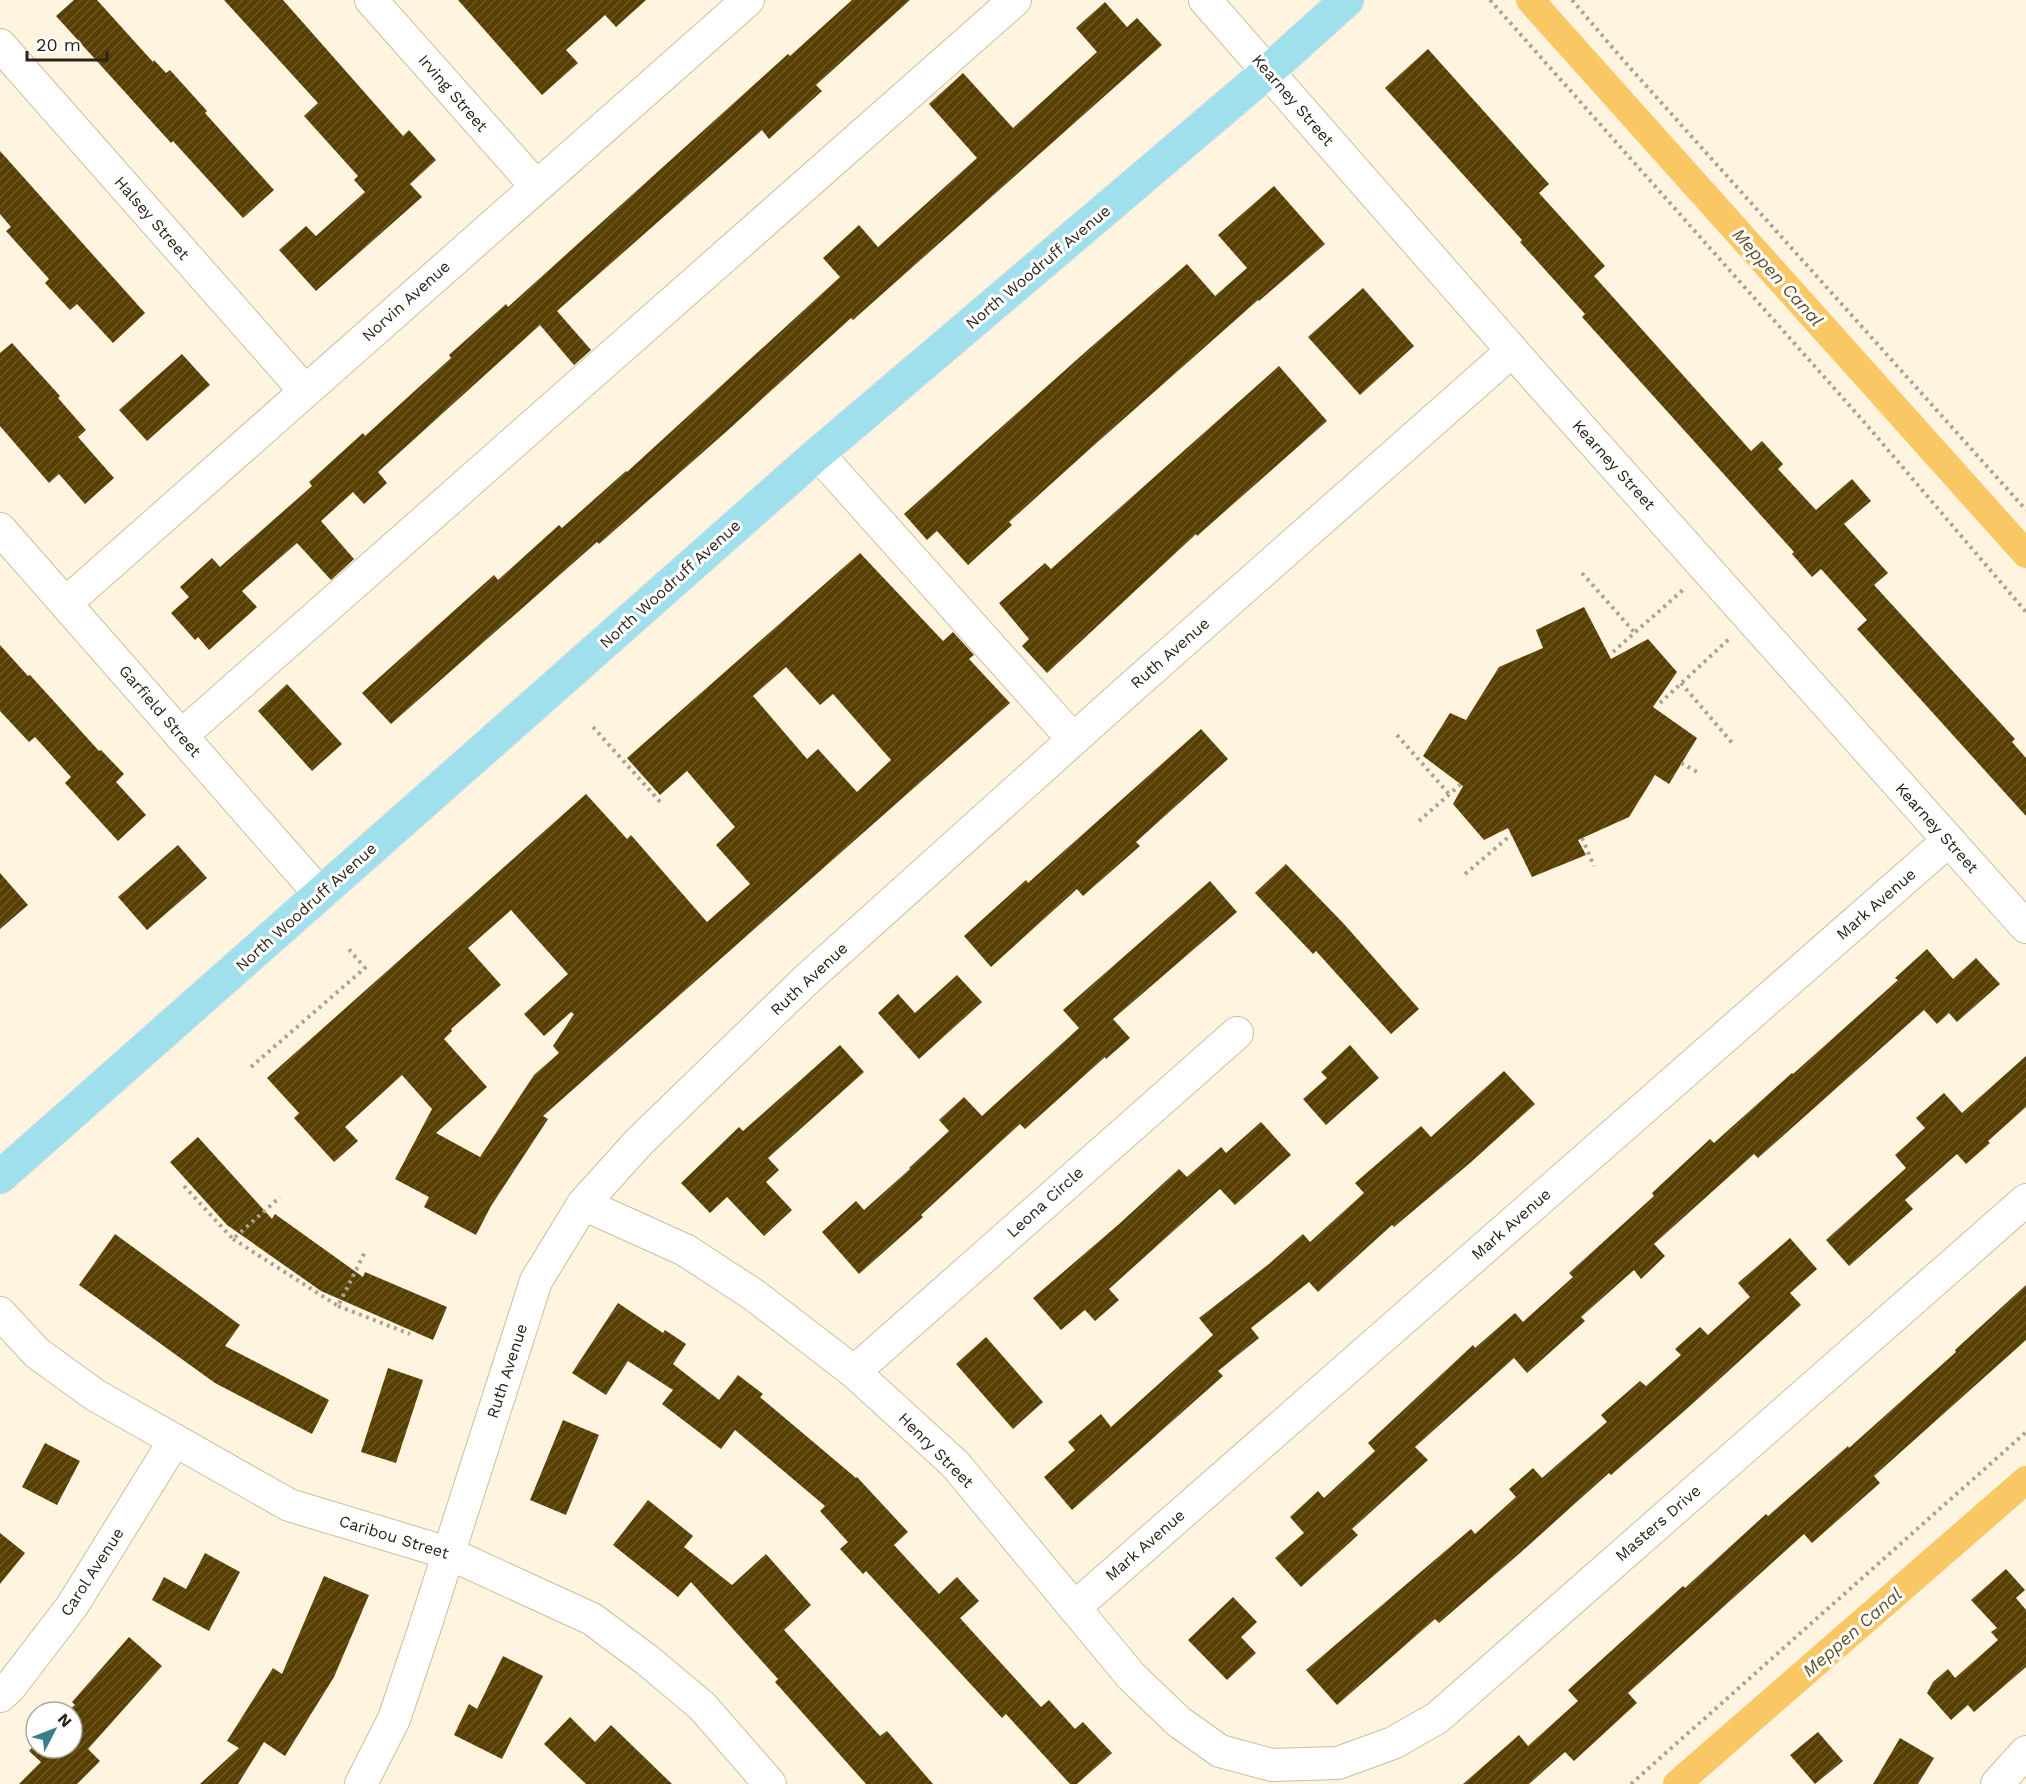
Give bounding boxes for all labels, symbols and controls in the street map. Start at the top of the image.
scale bar [27,24,106,62]
text: 20 m [36,34,81,55]
street label: Kearney Street [1248,50,1338,150]
street label: Irving Street [414,51,492,136]
street label: Halsey Street [111,172,194,264]
street label: North Woodruff Avenue [962,201,1114,333]
water label: Meppen Canal [1728,224,1828,330]
street label: Norvin Avenue [358,257,454,345]
street label: Kearney Street [1569,416,1660,514]
street label: North Woodruff Avenue [596,516,744,652]
street label: Ruth Avenue [1127,614,1213,692]
street label: Garfield Street [115,661,205,761]
street label: Kearney Street [1892,779,1983,877]
street label: North Woodruff Avenue [232,839,380,975]
street label: Mark Avenue [1832,864,1920,944]
street label: Ruth Avenue [767,939,851,1019]
street label: Leona Circle [1003,1163,1087,1241]
street label: Mark Avenue [1467,1184,1555,1264]
street label: Ruth Avenue [483,1321,531,1421]
street label: Henry Street [894,1408,978,1492]
street label: Masters Drive [1611,1481,1705,1565]
street label: Mark Avenue [1101,1505,1189,1585]
street label: Caribou Street [337,1511,452,1563]
street label: Carol Avenue [56,1524,128,1620]
water label: Meppen Canal [1798,1583,1906,1681]
north arrow [24,1700,84,1760]
text: N [54,1710,76,1731]

